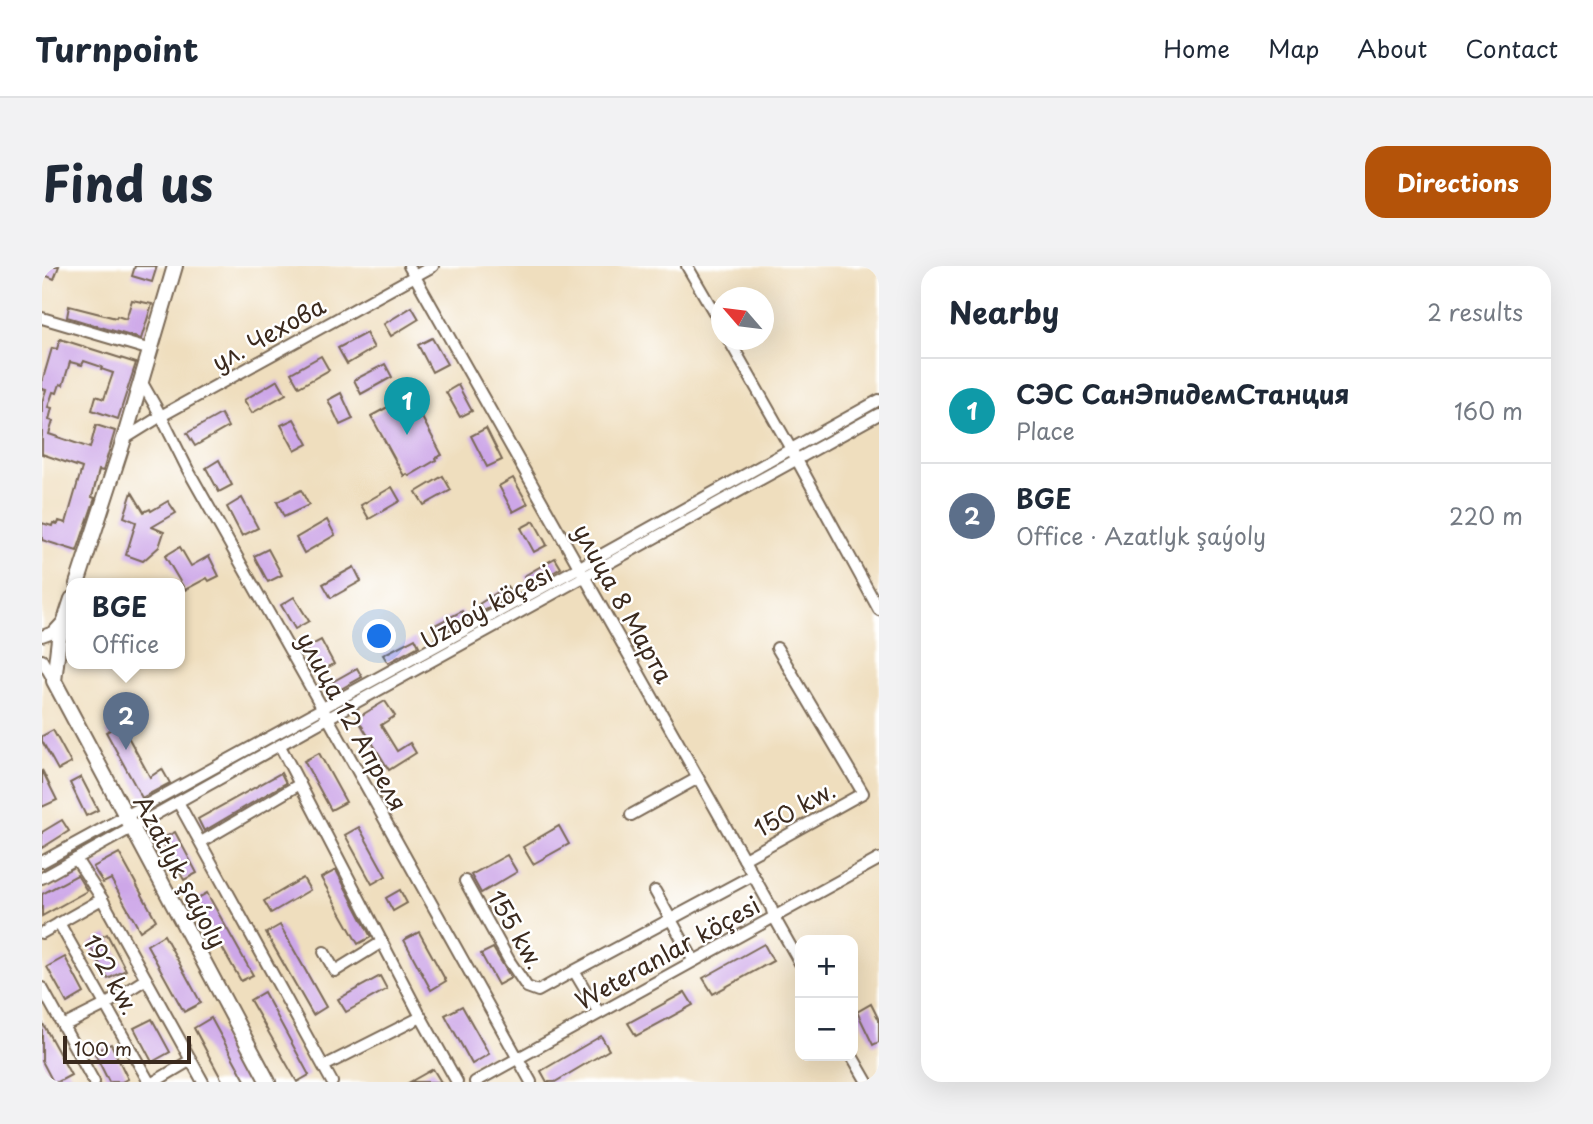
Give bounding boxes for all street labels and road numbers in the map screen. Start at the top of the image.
street label: ул. Чехова [205,287,331,379]
street label: улица 8 Марта [565,516,683,690]
street label: Uzboý köçesi [413,555,559,657]
street label: улица 12 Апреля [289,625,417,817]
street label: 150 kw. [747,771,841,845]
street label: Azatlyk şaýoly [125,788,237,954]
street label: 155 kw. [480,882,554,976]
street label: Weteranlar köçesi [568,886,766,1018]
street label: 192 kw. [75,927,149,1021]

